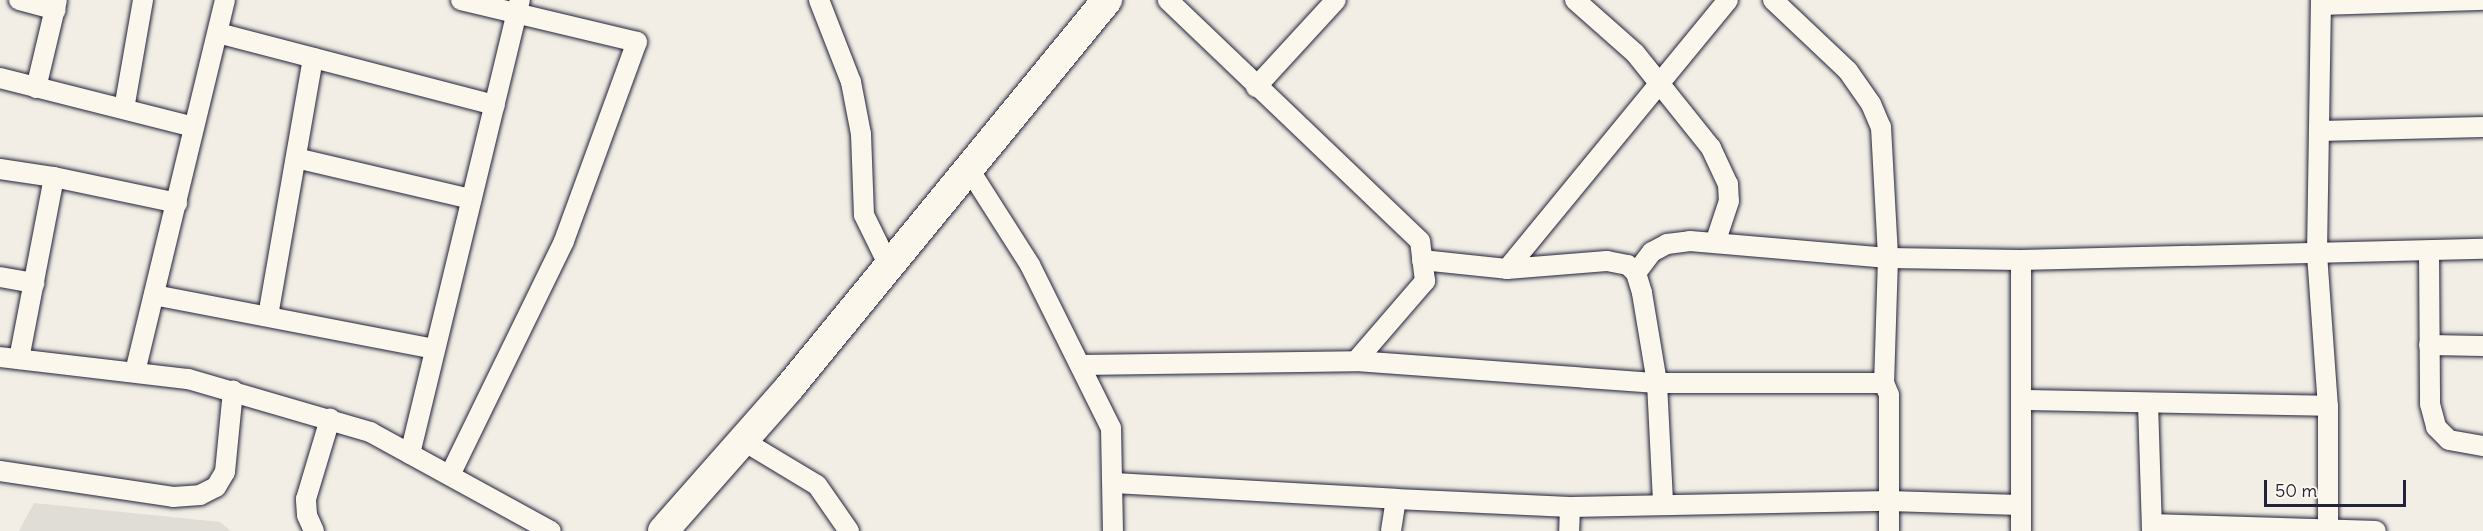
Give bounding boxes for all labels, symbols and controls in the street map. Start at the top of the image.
scale bar [2267,468,2410,506]
text: 50 m [2275,479,2317,502]

